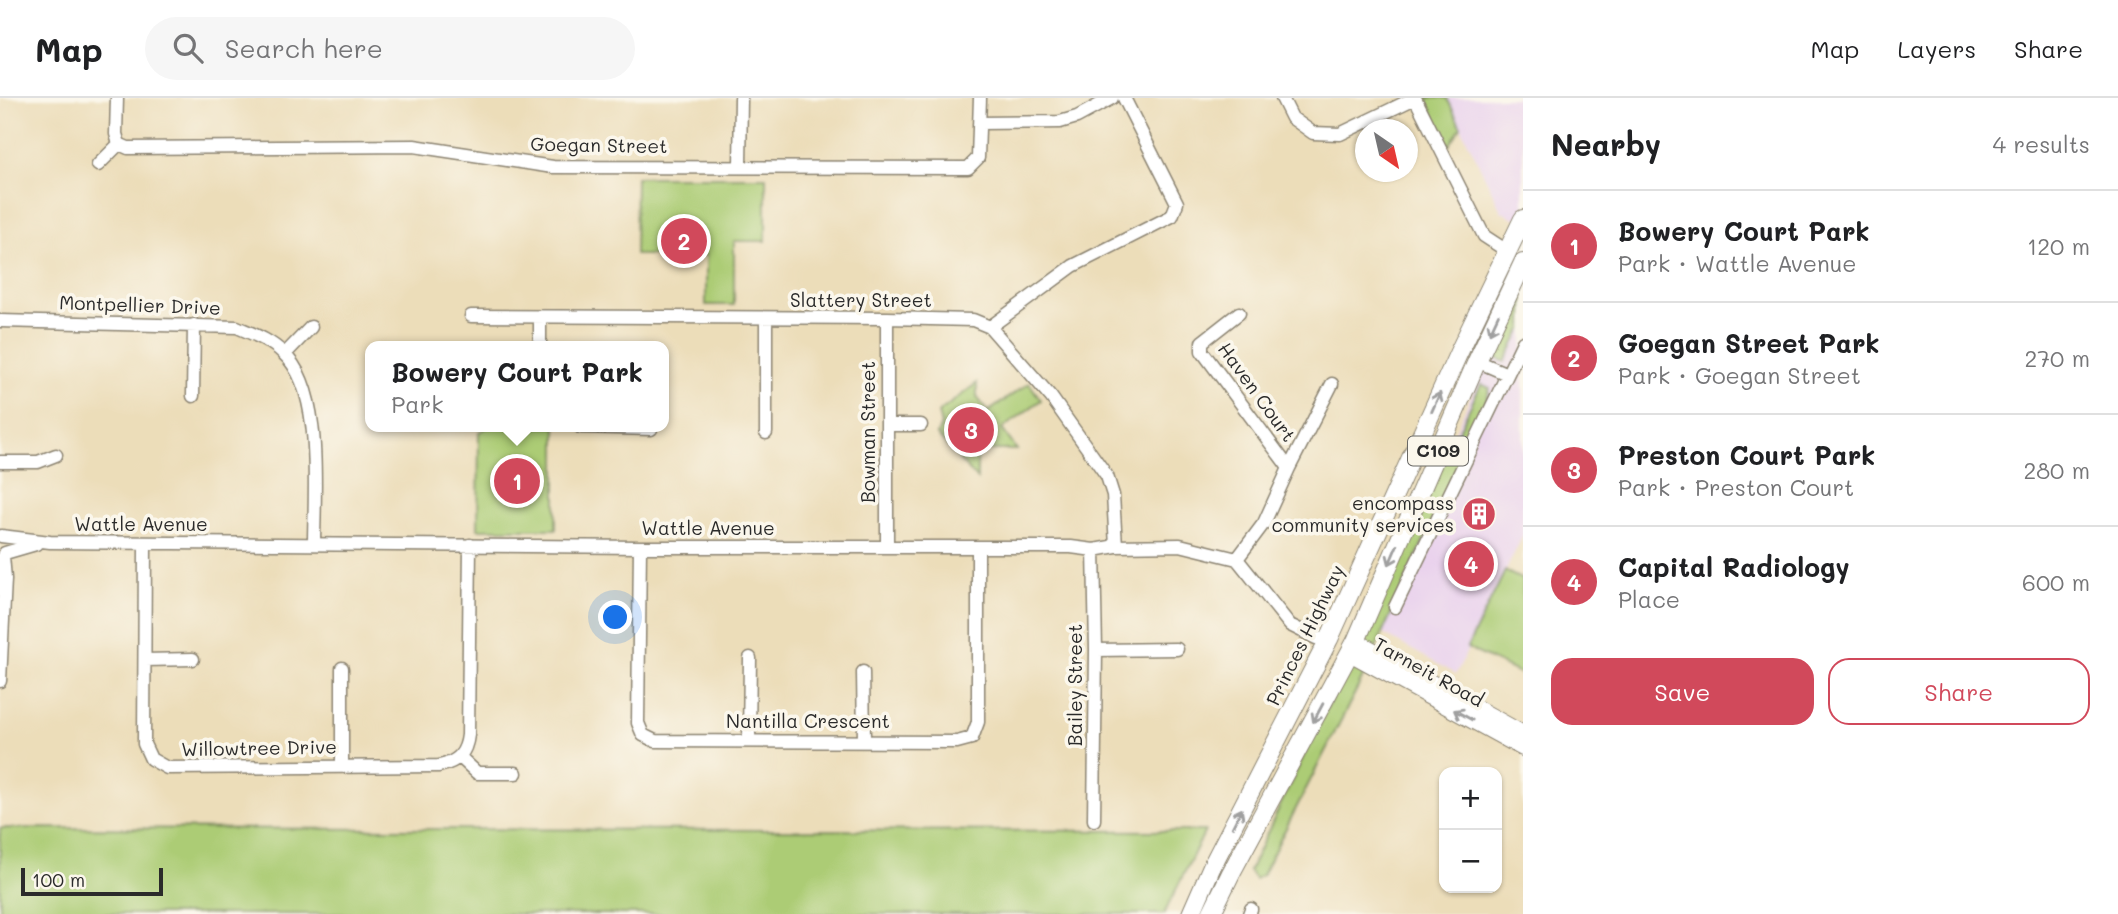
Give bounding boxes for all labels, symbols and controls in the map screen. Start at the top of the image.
search box [145,17,635,80]
text: Map [35,27,103,70]
icon: search [169,29,207,67]
text: Search here [225,31,383,65]
text: Map [1811,33,1859,64]
text: Layers [1897,33,1976,64]
text: Share [2014,33,2083,64]
north arrow [1355,119,1418,182]
text: Nearby [1551,124,1661,164]
text: 4 results [1993,129,2090,159]
street label: Goegan Street [530,131,668,158]
text: Bowery Court Park [1618,214,1870,248]
pin: 2 [661,215,707,267]
text: 1 [1569,231,1579,261]
text: 120 m [2027,231,2090,261]
text: Park · Wattle Avenue [1618,248,1857,278]
street label: Slattery Street [790,287,932,312]
street label: Montpellier Drive [59,289,221,320]
one-way arrow [1487,313,1500,335]
text: Goegan Street Park [1618,326,1880,360]
street label: Haven Court [1213,337,1302,446]
popup [365,341,669,432]
text: 2 [1568,343,1580,373]
text: 270 m [2025,343,2090,373]
text: Bowery Court Park [391,355,643,389]
text: Park · Goegan Street [1618,360,1861,390]
street label: Bowman Street [855,361,880,503]
text: Park [391,389,443,419]
one-way arrow [1430,392,1443,413]
pin: 3 [948,404,994,456]
road number: C109 [1408,436,1468,466]
text: Preston Court Park [1618,438,1875,472]
pin: 1 [494,455,540,507]
text: 3 [1567,455,1581,485]
text: 280 m [2023,455,2090,485]
text: Park · Preston Court [1618,472,1854,502]
place label: encompass community services [1272,490,1454,537]
building icon: encompass community services [1460,495,1498,533]
street label: Wattle Avenue [74,511,208,536]
street label: Wattle Avenue [641,515,775,540]
pin: 4 [1448,538,1494,590]
one-way arrow [1386,544,1399,566]
text: Capital Radiology [1618,550,1850,584]
street label: Princes Highway [1260,560,1349,709]
text: 4 [1567,567,1581,597]
text: 600 m [2022,567,2090,597]
text: Place [1618,584,1680,614]
your location [598,600,632,634]
street label: Bailey Street [1062,624,1087,746]
street label: Tarneit Road [1370,631,1489,712]
button: Save [1551,658,1814,725]
button: Share [1828,658,2090,725]
one-way arrow [1311,702,1324,723]
street label: Nantilla Crescent [726,708,890,733]
one-way arrow [1454,708,1474,722]
street label: Willowtree Drive [181,734,337,761]
map controls [1439,767,1502,893]
button: + [1439,767,1502,830]
one-way arrow [1231,808,1244,829]
button: − [1439,830,1502,893]
scale bar [21,865,163,897]
text: 100 m [32,867,85,892]

